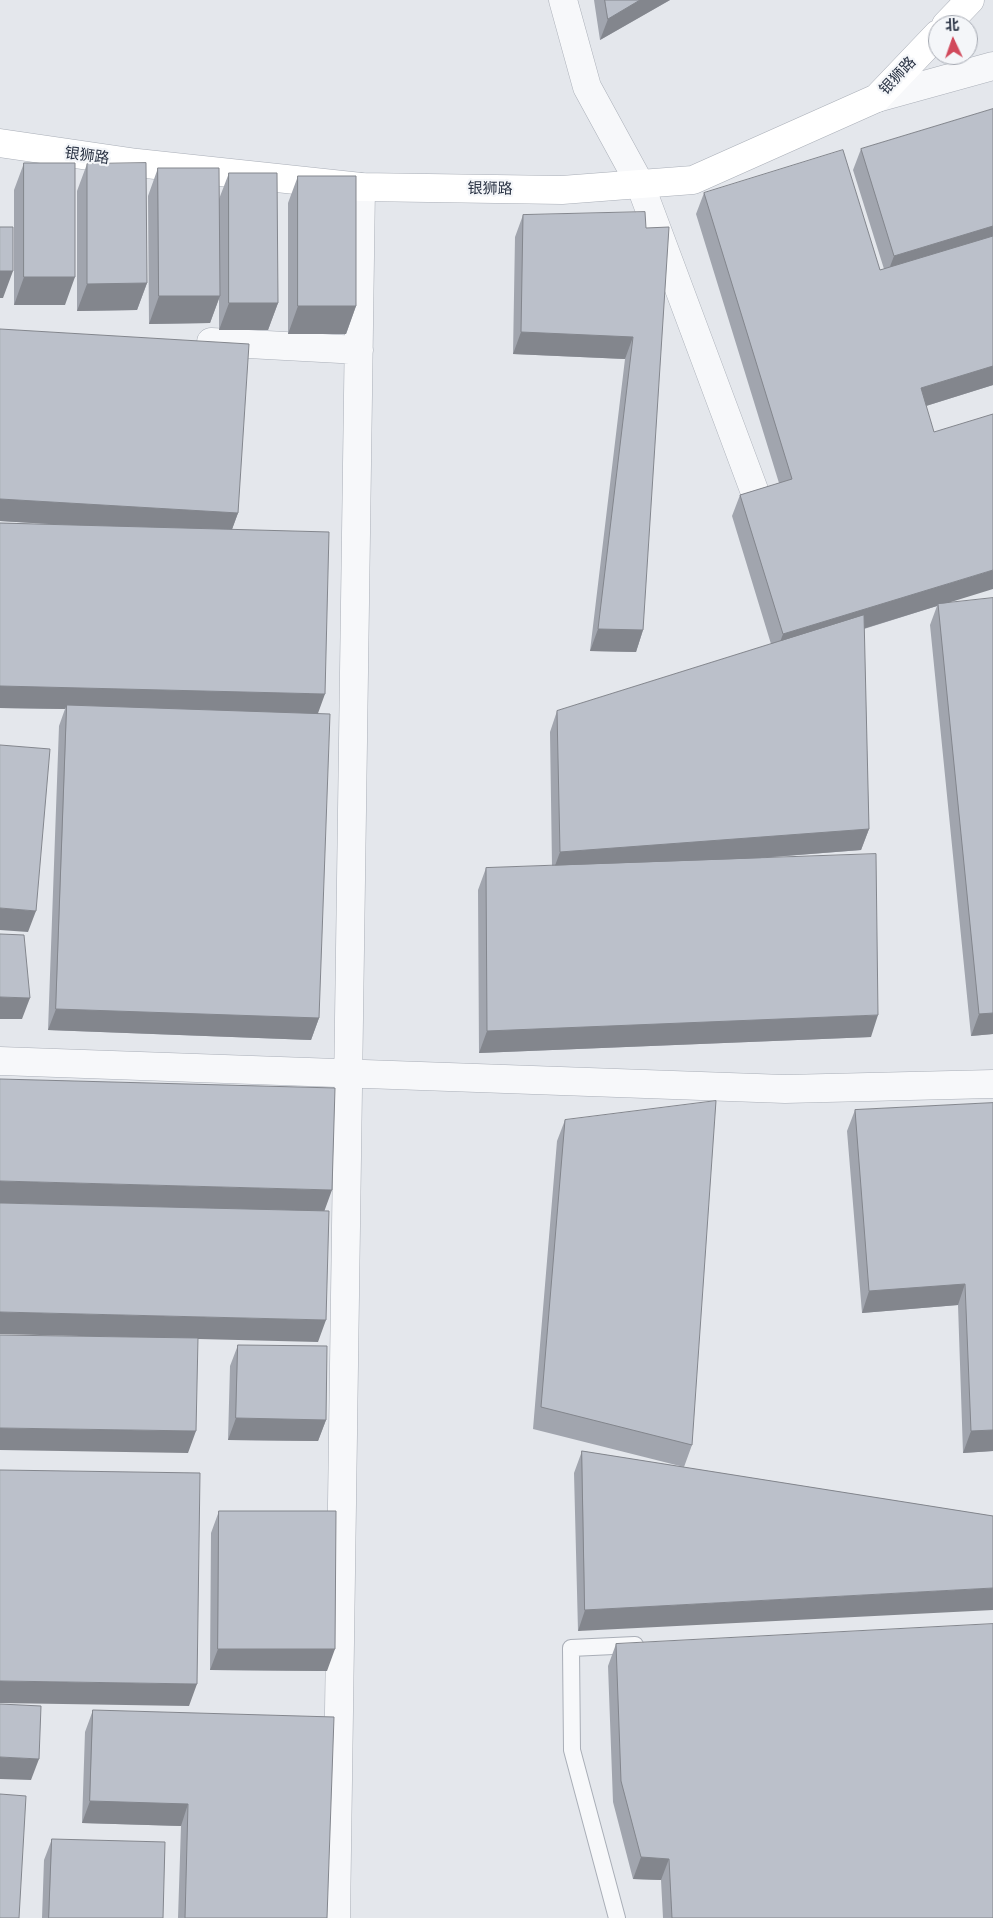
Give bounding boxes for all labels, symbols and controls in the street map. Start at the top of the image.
north arrow [928,15,978,65]
text: 北 [945,17,960,34]
street label: 银狮路 [876,53,920,99]
street label: 银狮路 [63,144,111,168]
street label: 银狮路 [467,180,513,198]

